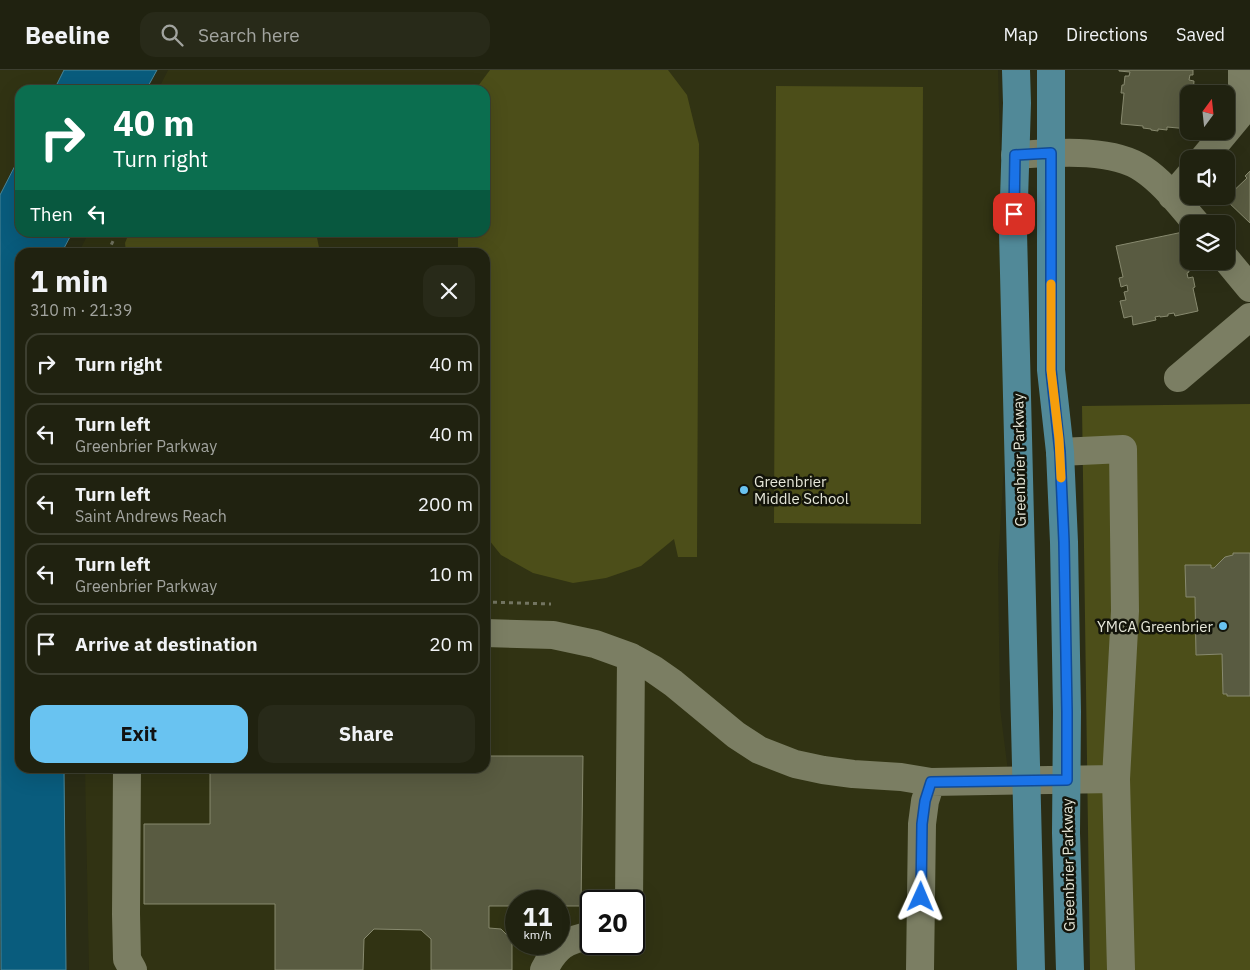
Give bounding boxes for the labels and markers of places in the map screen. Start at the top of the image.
pin [993,193,1035,235]
place label: Greenbrier Middle School [754,472,849,508]
marker: Greenbrier Middle School [738,484,750,496]
place label: YMCA Greenbrier [1097,617,1213,636]
marker: YMCA Greenbrier [1217,620,1229,632]

